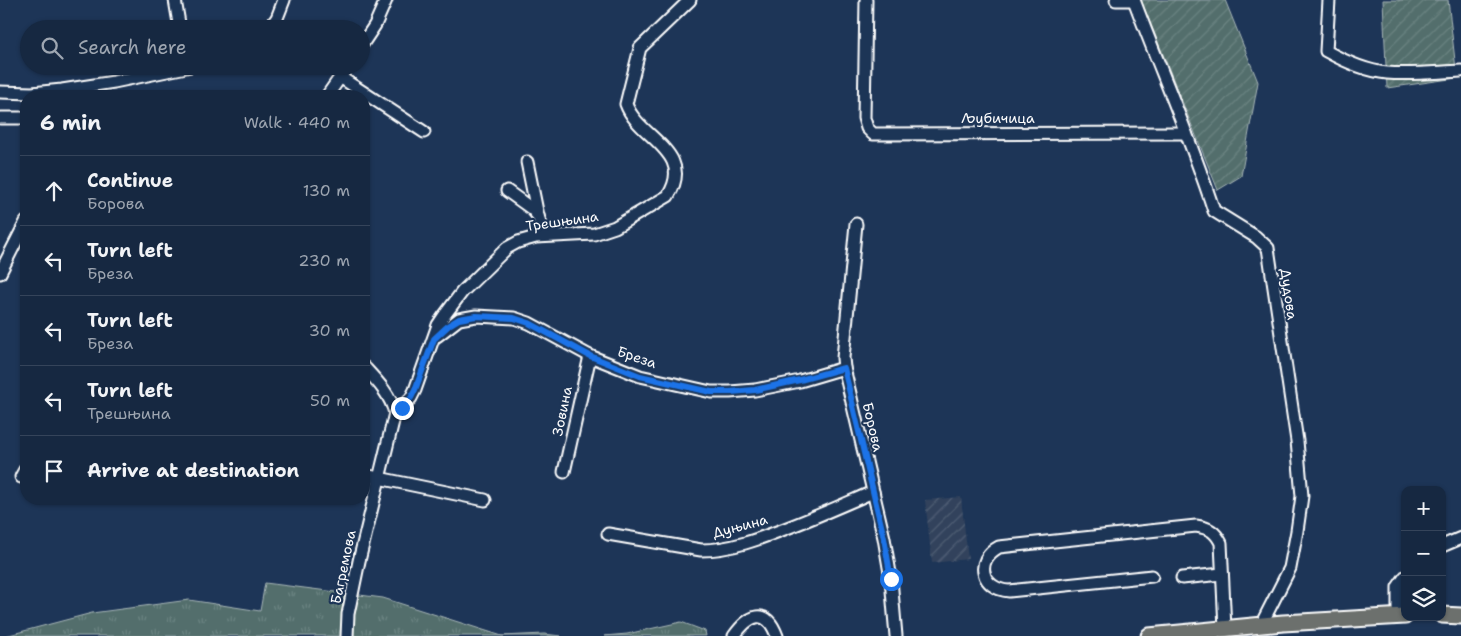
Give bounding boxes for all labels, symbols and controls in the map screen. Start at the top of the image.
search box [20,20,370,75]
icon: search [38,34,66,62]
text: Search here [78,35,187,60]
text: 6 min [40,109,101,137]
street label: Љубичица [961,109,1035,127]
text: Walk · 440 m [244,112,350,133]
text: Continue [87,168,173,193]
icon: ahead [40,177,68,205]
text: 130 m [303,180,350,201]
text: Борова [87,193,144,214]
street label: Трешњина [525,207,600,235]
text: Turn left [87,238,173,263]
icon: left [40,247,68,275]
text: 230 m [298,250,350,271]
text: Бреза [87,263,133,284]
street label: Дудова [1276,267,1302,321]
text: Turn left [87,308,173,333]
icon: left [40,317,68,345]
text: 30 m [309,320,350,341]
text: Бреза [87,333,133,354]
street label: Бреза [615,342,659,372]
text: Turn left [87,378,173,403]
street label: Зовина [548,384,576,437]
icon: left [40,387,68,415]
text: 50 m [310,390,350,411]
route end [391,397,414,420]
street label: Борова [859,401,887,454]
text: Трешњина [87,403,171,424]
icon: arrive [40,457,68,485]
text: Arrive at destination [87,458,299,483]
map controls [1401,486,1446,621]
button: + [1401,486,1446,531]
street label: Дуњина [710,510,770,542]
street label: Багремова [326,528,360,606]
button: − [1401,531,1446,576]
route start [880,568,903,591]
button: layers [1401,576,1446,621]

